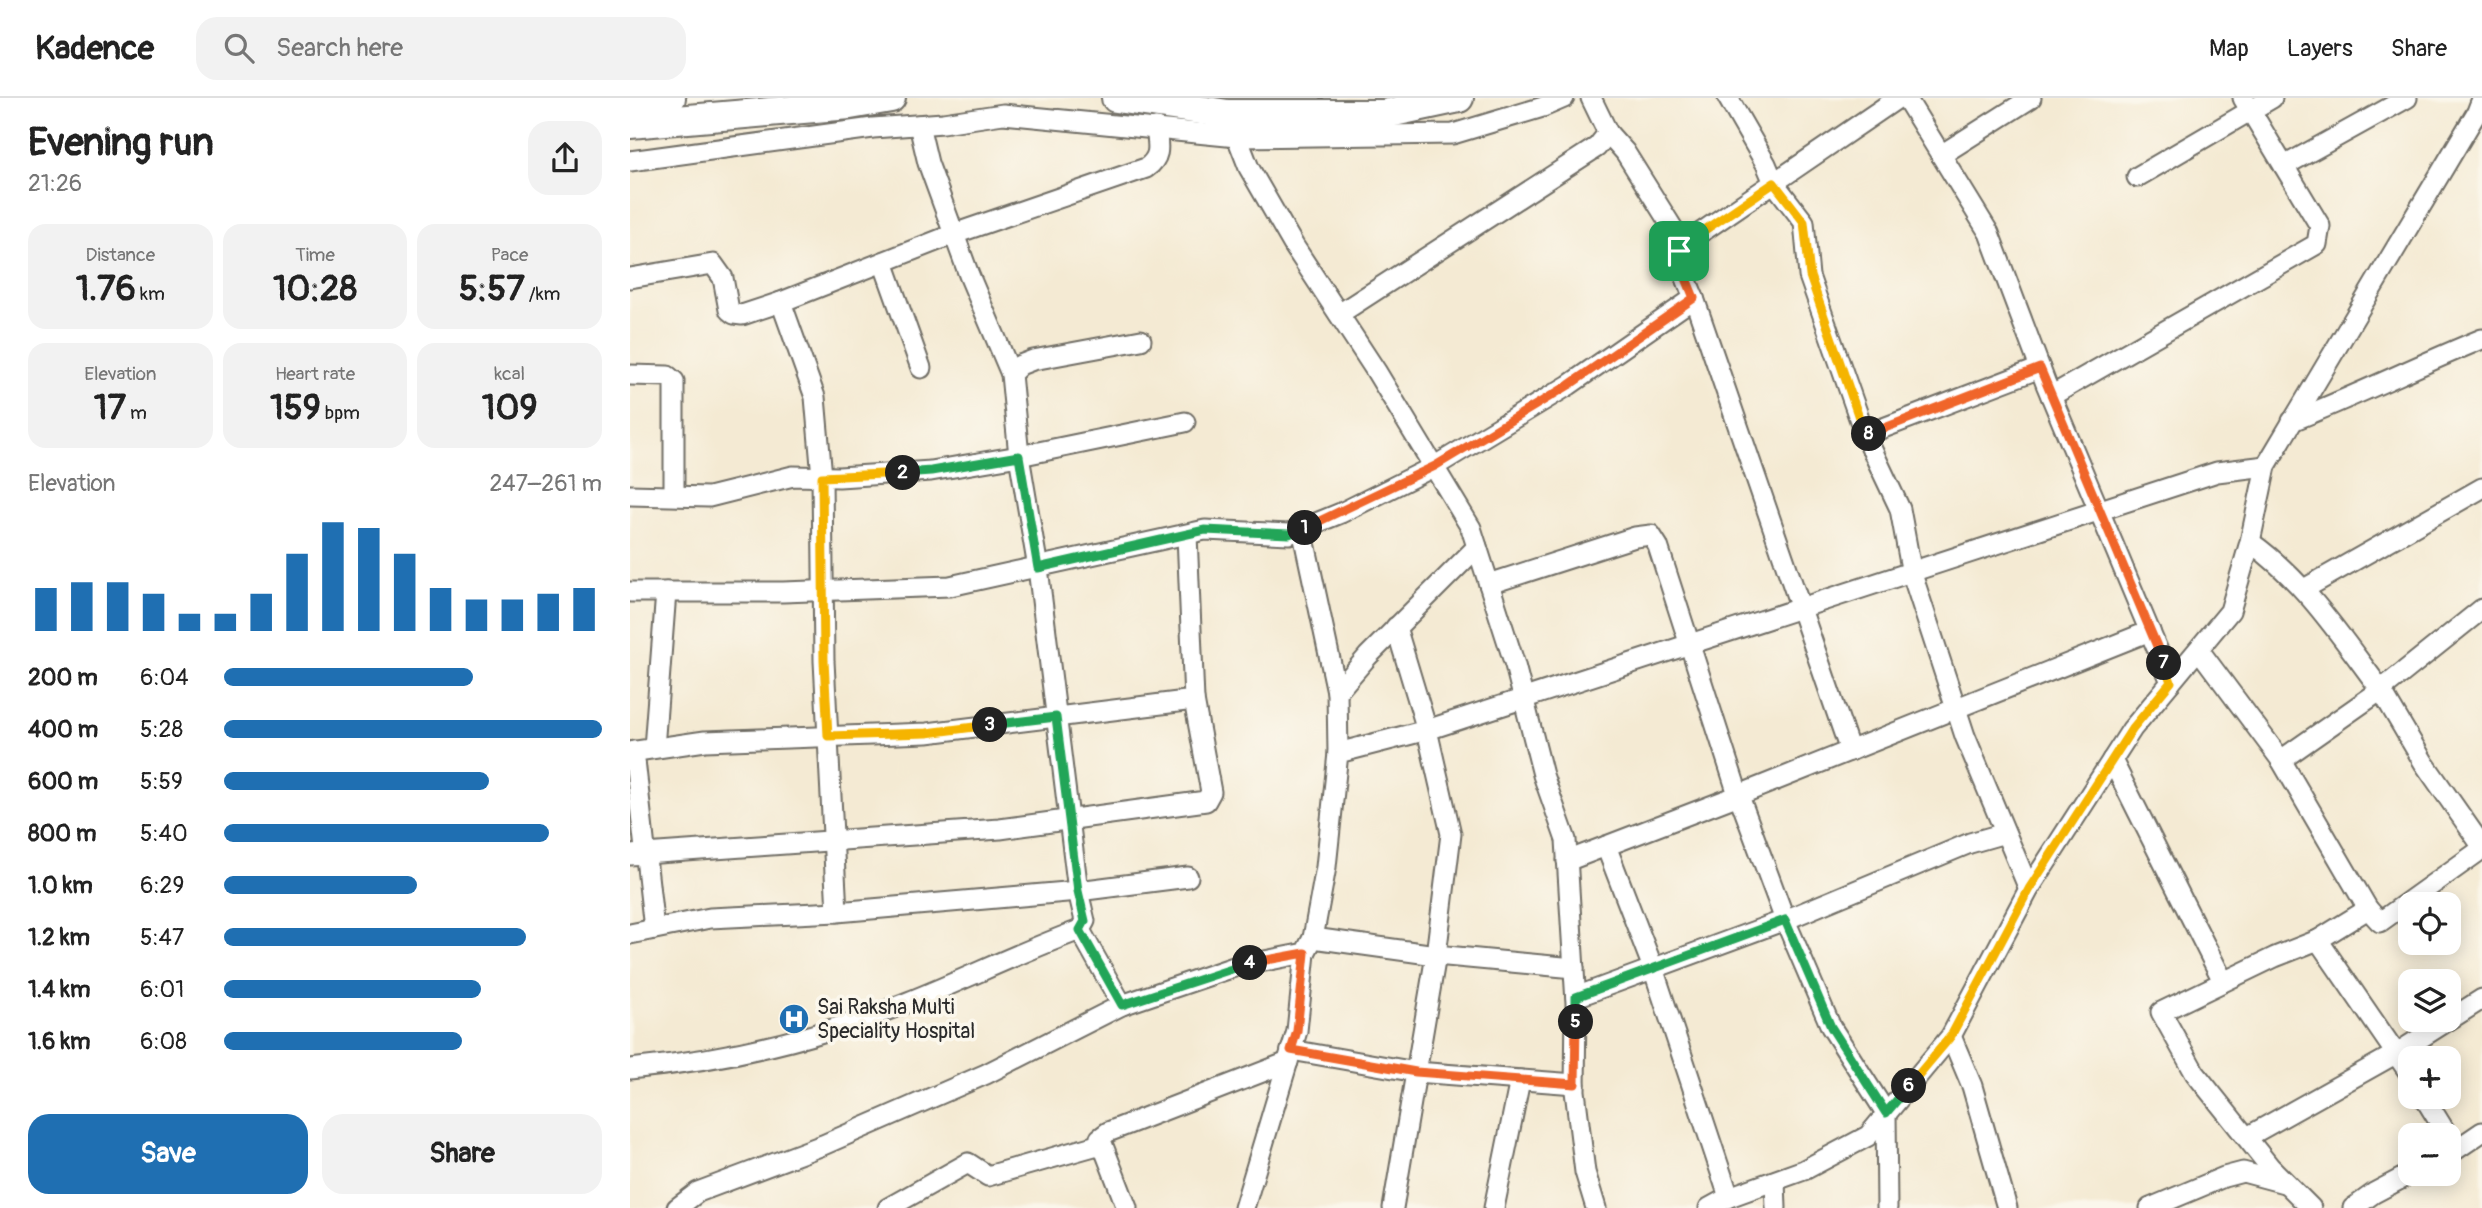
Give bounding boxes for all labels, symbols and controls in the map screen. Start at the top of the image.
search box [196,17,686,80]
text: Kadence [35,28,154,69]
icon: search [220,29,258,67]
text: Search here [276,32,403,64]
text: Map [2209,34,2249,63]
text: Layers [2287,34,2353,63]
text: Share [2391,34,2447,63]
text: Evening run [28,119,214,167]
button: share [528,121,602,195]
text: 21:26 [28,169,82,198]
pin [1649,221,1709,281]
icon: arrive [1660,232,1698,270]
text: Distance [86,243,155,267]
text: Time [295,243,335,267]
text: Pace [491,243,528,267]
text: 1.76 [76,267,136,311]
text: 10:28 [273,267,357,311]
text: 5:57 [459,267,525,311]
text: km [136,282,165,306]
text: /km [525,282,560,306]
text: Elevation [84,362,157,386]
text: Heart rate [275,362,355,386]
text: kcal [494,362,525,386]
text: 17 [94,386,126,430]
text: 159 [270,386,321,430]
text: 109 [482,386,537,430]
text: m [126,401,147,425]
text: bpm [321,401,360,425]
pin: 8 [1852,416,1886,452]
text: 8 [1864,421,1873,445]
pin: 2 [886,456,920,490]
text: 2 [897,460,908,484]
text: Elevation [28,469,116,498]
text: 247–261 m [489,469,602,498]
pin: 1 [1288,510,1322,546]
text: 1 [1301,515,1308,539]
pin: 7 [2146,646,2182,680]
text: 7 [2158,650,2169,674]
text: 200 m [28,663,98,692]
text: 6:04 [140,663,189,692]
pin: 3 [972,708,1008,742]
text: 3 [984,712,995,736]
text: 400 m [28,715,98,744]
text: 5:28 [140,715,183,744]
text: 600 m [28,767,98,796]
text: 5:59 [140,767,183,796]
text: 800 m [28,819,96,848]
text: 5:40 [140,819,188,848]
text: 1.0 km [28,871,93,900]
text: 6:29 [140,871,184,900]
map controls [2398,892,2461,1186]
button: locate [2398,892,2461,955]
text: 1.2 km [28,923,90,952]
text: 5:47 [140,923,184,952]
pin: 4 [1232,946,1268,980]
text: 4 [1244,950,1255,974]
button: layers [2398,969,2461,1032]
text: 1.4 km [28,975,90,1004]
text: 6:01 [140,975,184,1004]
place label: Sai Raksha Multi Speciality Hospital [817,994,975,1045]
hospital icon: Sai Raksha Multi Speciality Hospital [777,1002,811,1036]
pin: 5 [1558,1004,1594,1040]
text: 5 [1570,1009,1581,1033]
text: 1.6 km [28,1027,90,1056]
text: 6:08 [140,1027,187,1056]
button: + [2398,1046,2461,1109]
pin: 6 [1892,1068,1926,1104]
text: 6 [1903,1073,1914,1097]
button: Save [28,1114,308,1194]
button: Share [322,1114,602,1194]
button: − [2398,1123,2461,1186]

